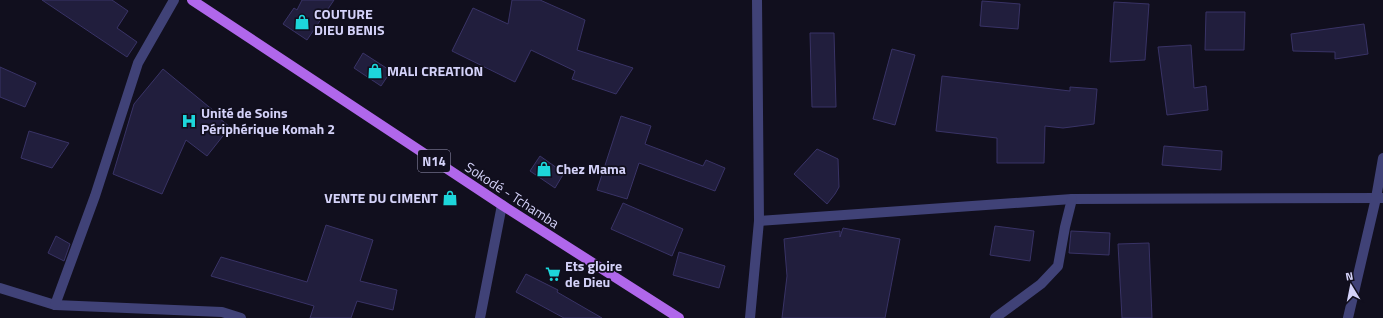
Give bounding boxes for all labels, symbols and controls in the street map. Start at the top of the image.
place label: COUTURE DIEU BENIS [314,3,385,40]
shop icon: COUTURE DIEU BENIS [293,13,311,31]
place label: MALI CREATION [387,60,483,81]
shop icon: MALI CREATION [366,62,384,80]
place label: Unité de Soins Périphérique Komah 2 [201,102,335,139]
hospital icon: Unité de Soins Périphérique Komah 2 [180,112,198,130]
road number: N14 [418,150,450,172]
street label: Sokodé - Tchamba [461,156,563,233]
place label: Chez Mama [556,158,626,179]
shop icon: Chez Mama [535,160,553,178]
place label: VENTE DU CIMENT [324,187,439,208]
shop icon: VENTE DU CIMENT [441,189,459,207]
place label: Ets gloire de Dieu [565,255,622,292]
supermarket icon: Ets gloire de Dieu [544,265,562,283]
north arrow [1331,266,1371,306]
text: N [1344,268,1354,285]

